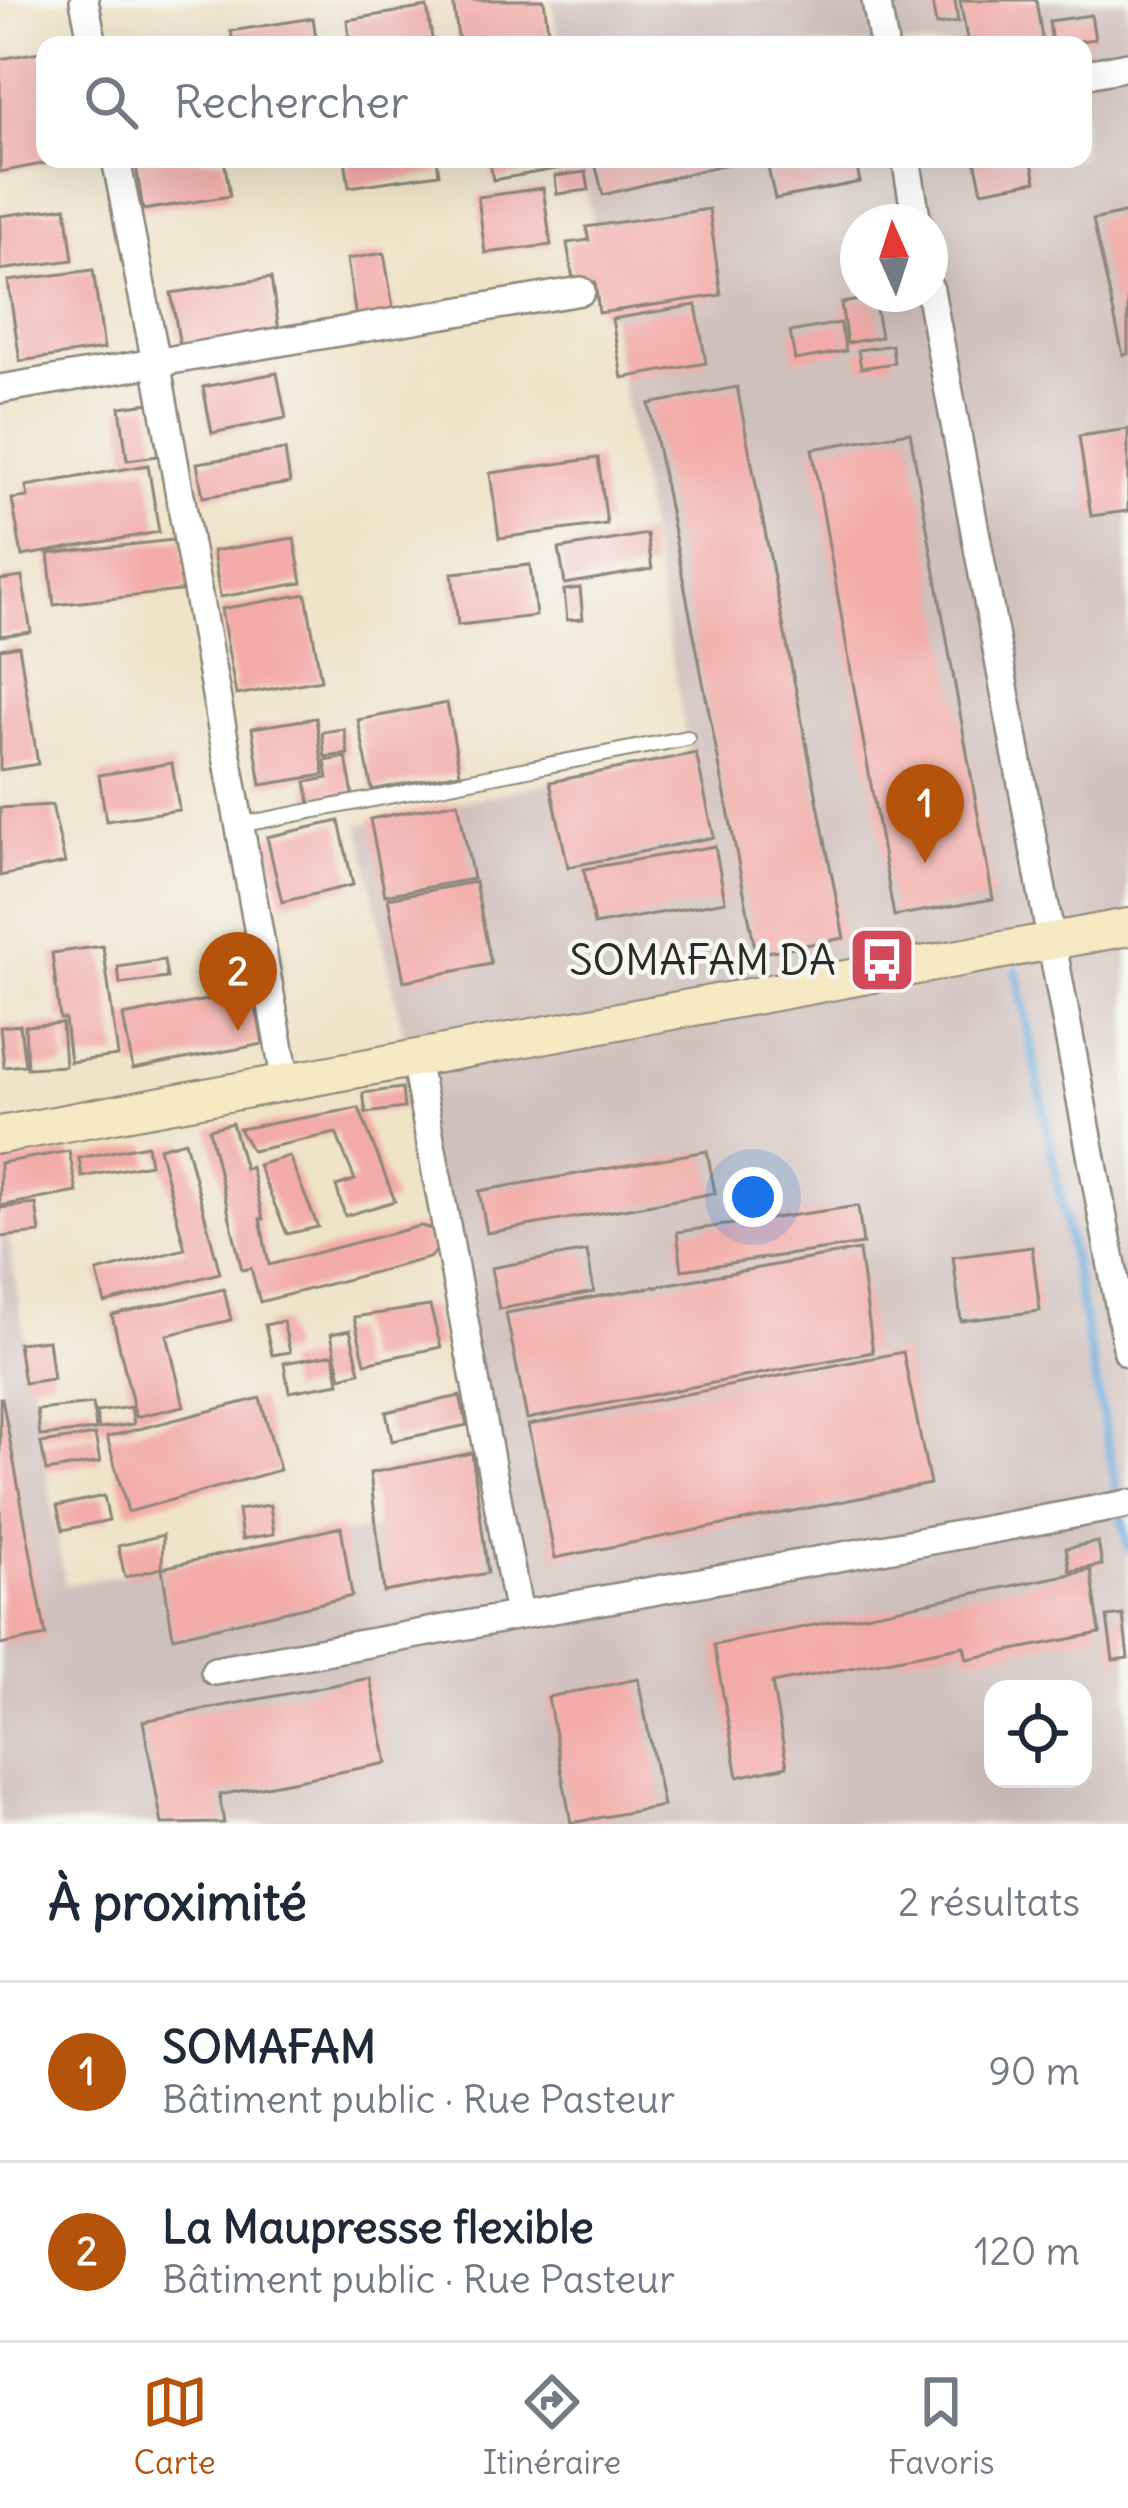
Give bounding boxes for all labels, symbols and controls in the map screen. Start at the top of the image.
search box [36,36,1092,168]
icon: search [78,69,144,135]
text: Rechercher [174,74,409,130]
north arrow [840,204,948,312]
pin: 1 [886,764,964,863]
bus stop icon: SOMAFAM DA [847,925,917,995]
pin: 2 [199,932,277,1031]
place label: SOMAFAM DA [569,934,836,986]
your location [723,1167,783,1227]
map controls [984,1680,1092,1788]
button: locate [984,1680,1092,1788]
text: À proximité [48,1870,307,1934]
text: 2 résultats [898,1878,1080,1927]
text: SOMAFAM [162,2019,376,2075]
text: 1 [79,2047,95,2096]
text: 90 m [988,2047,1080,2096]
text: Bâtiment public · Rue Pasteur [162,2075,675,2124]
text: La Maupresse flexible [162,2199,594,2255]
text: 2 [76,2227,98,2276]
text: 120 m [974,2227,1080,2276]
text: Bâtiment public · Rue Pasteur [162,2255,675,2304]
tab: Carte [133,2369,216,2483]
tab: Itinéraire [483,2369,621,2483]
tab: Favoris [888,2369,995,2483]

